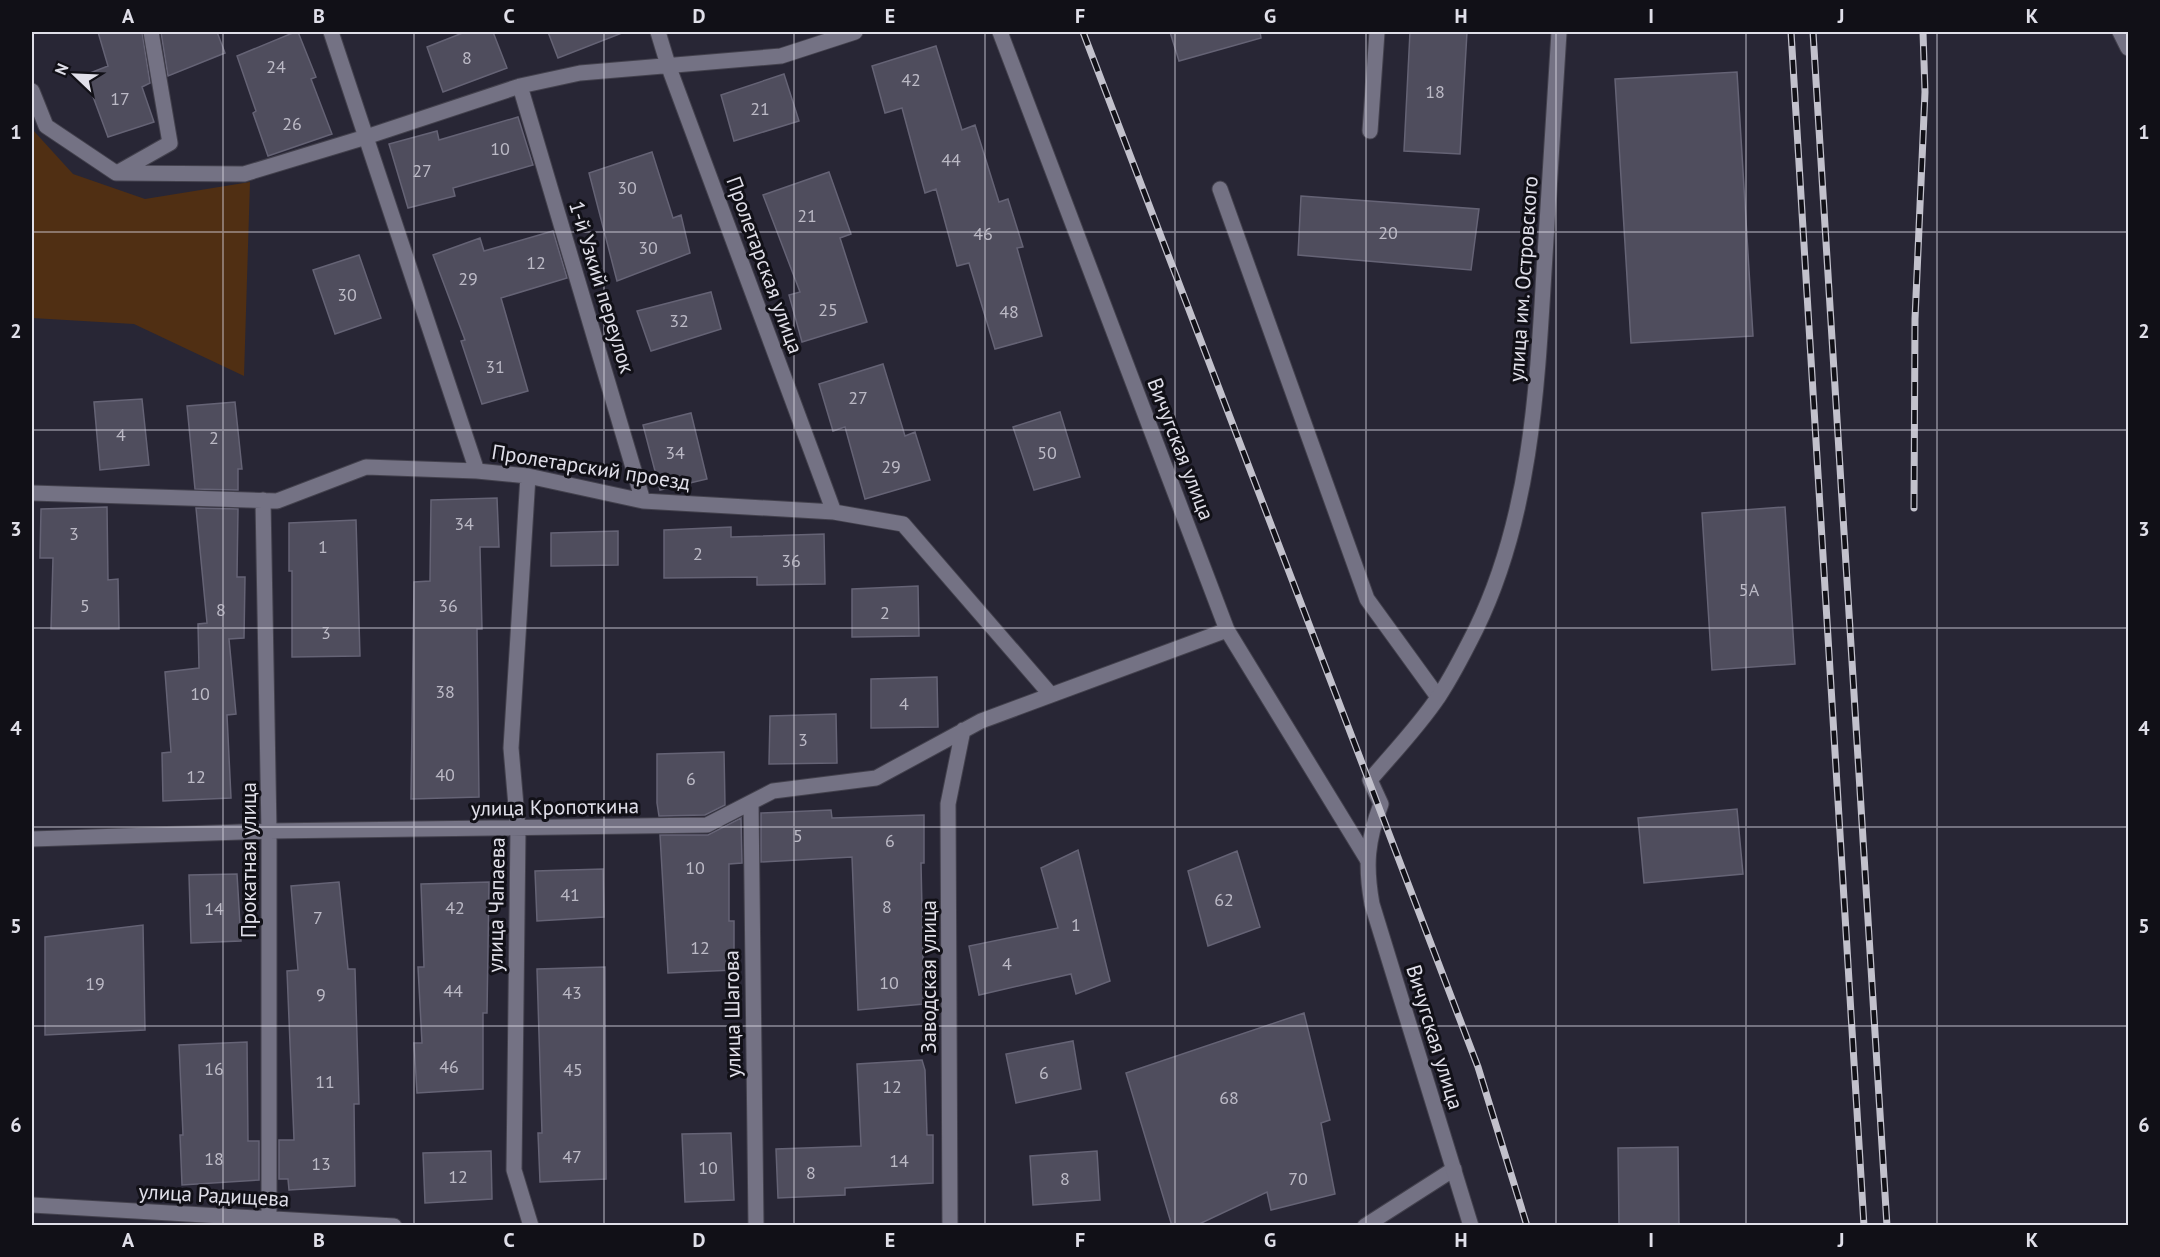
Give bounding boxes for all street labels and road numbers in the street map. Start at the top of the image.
street label: Пролетарская улица [720,173,810,357]
street label: улица им. Островского [1502,175,1544,383]
street label: 1-й Узкий переулок [563,198,641,376]
street label: Вичугская улица [1141,374,1221,524]
street label: Пролетарский проезд [490,438,692,496]
street label: Прокатная улица [235,782,262,938]
street label: улица Кропоткина [471,792,639,822]
street label: улица Чапаева [481,837,511,973]
street label: Заводская улица [915,900,942,1054]
street label: улица Шагова [717,950,747,1078]
street label: Вичугская улица [1400,961,1470,1113]
street label: улица Радищева [138,1178,290,1212]

